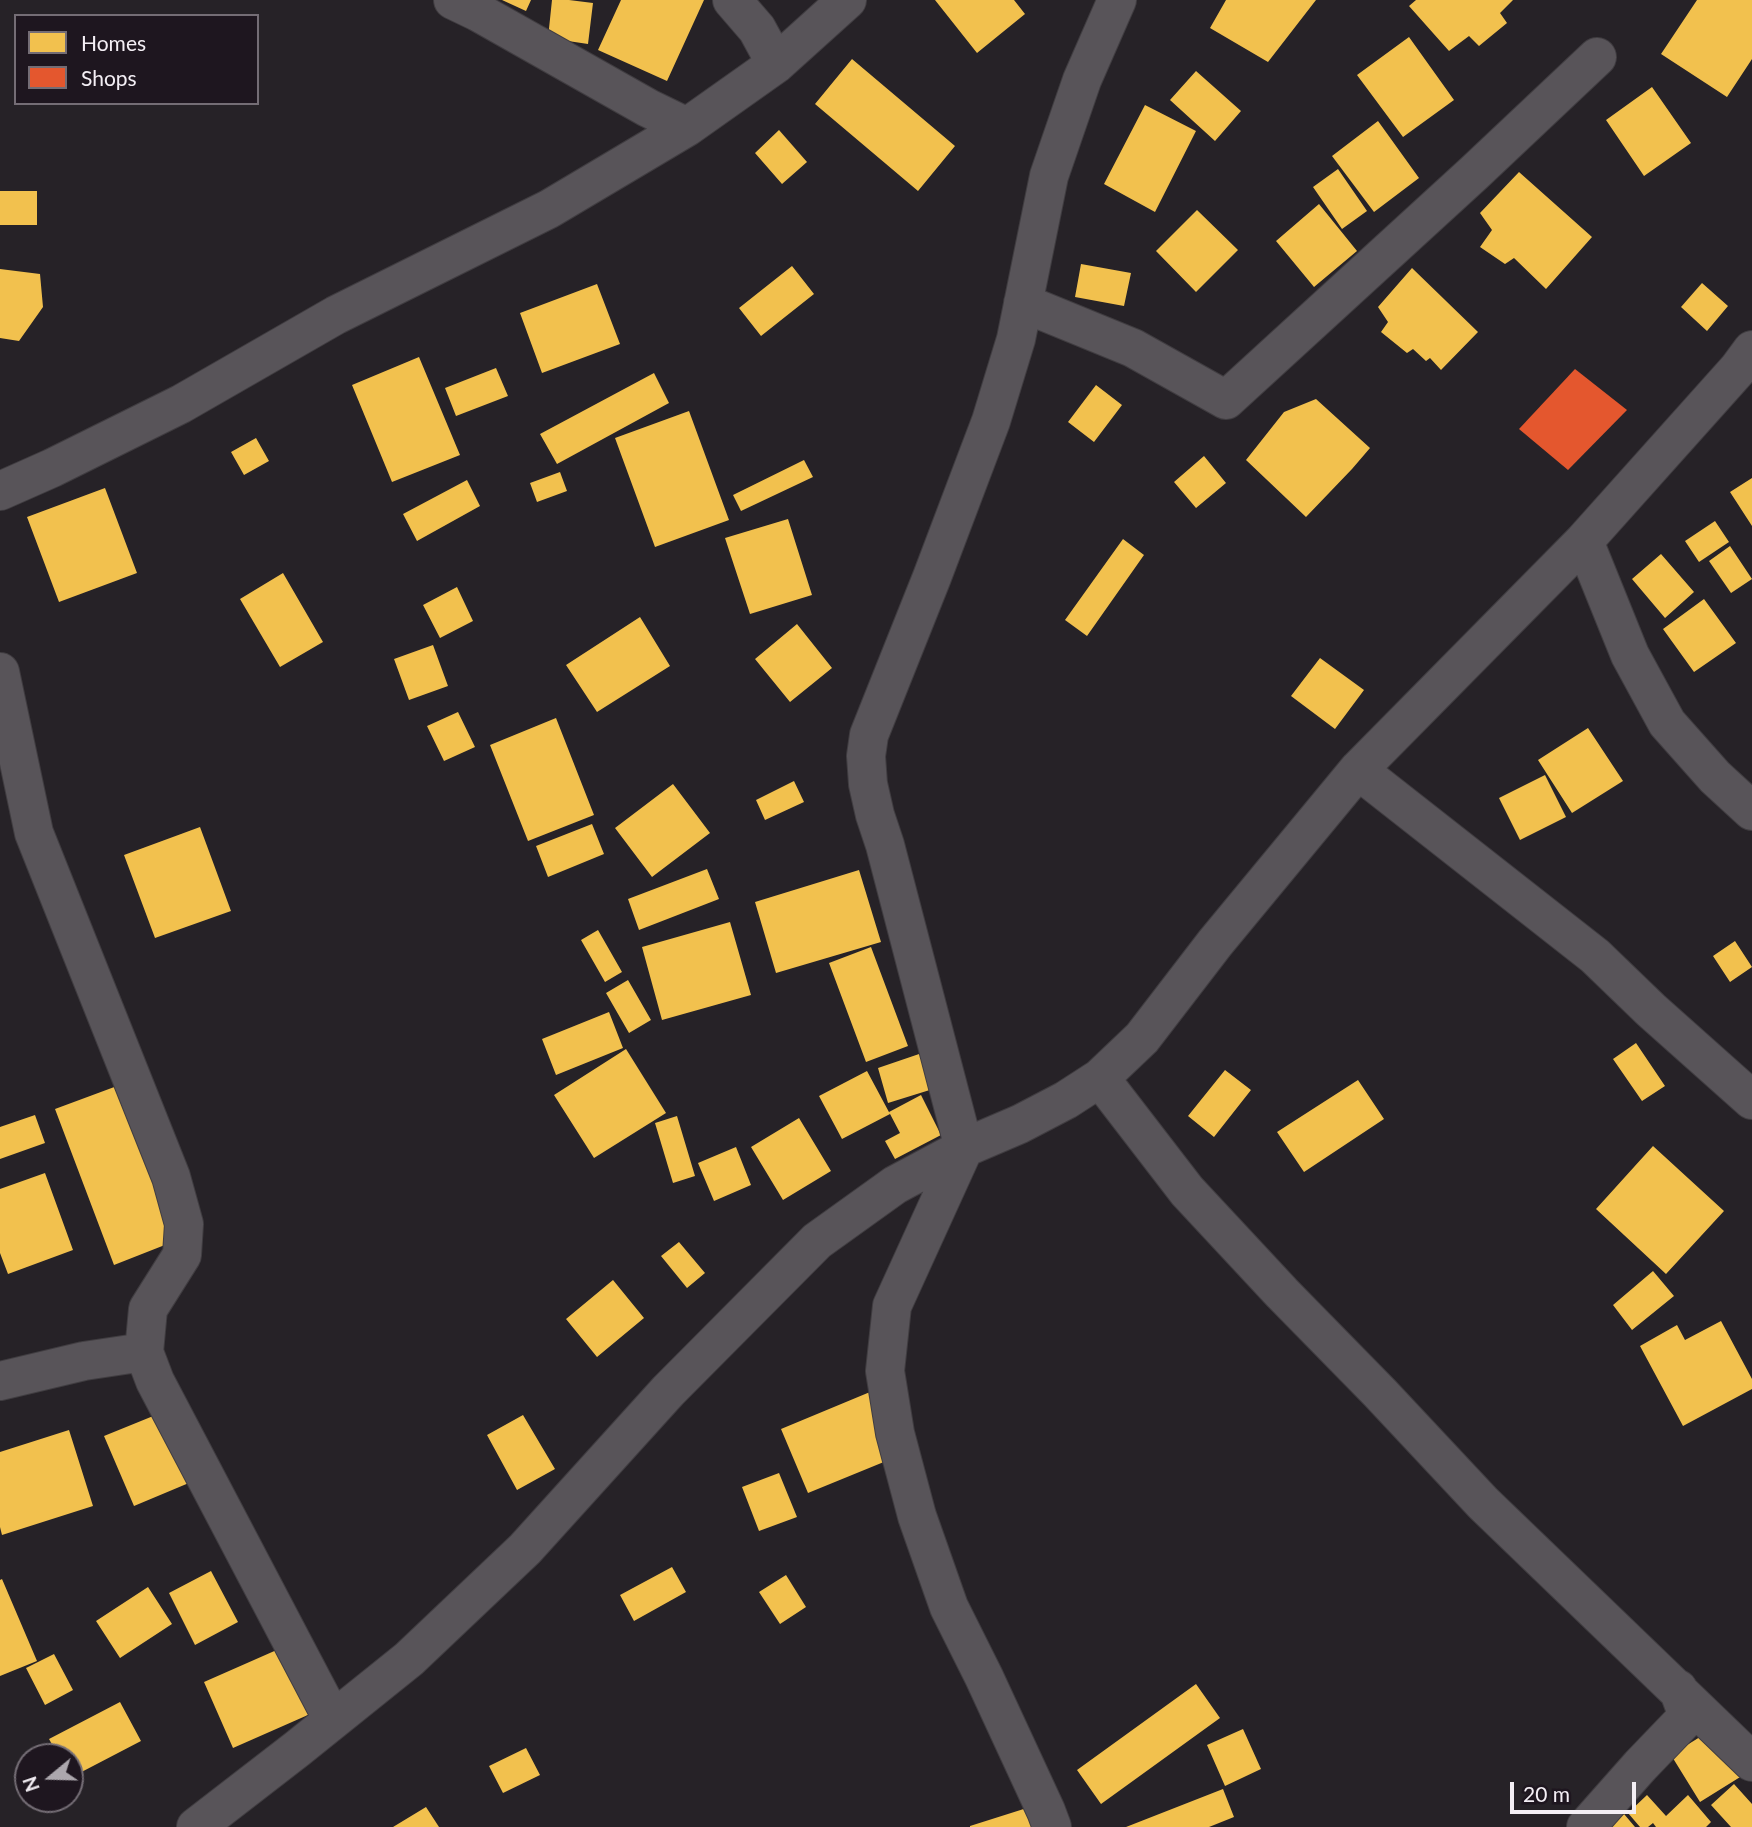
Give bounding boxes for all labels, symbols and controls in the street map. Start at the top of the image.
legend [14,14,259,105]
text: Homes [81,30,146,55]
text: Shops [81,65,137,90]
north arrow [14,1743,84,1813]
scale bar [1514,1768,1640,1812]
text: N [17,1774,44,1795]
text: 20 m [1523,1781,1570,1806]

